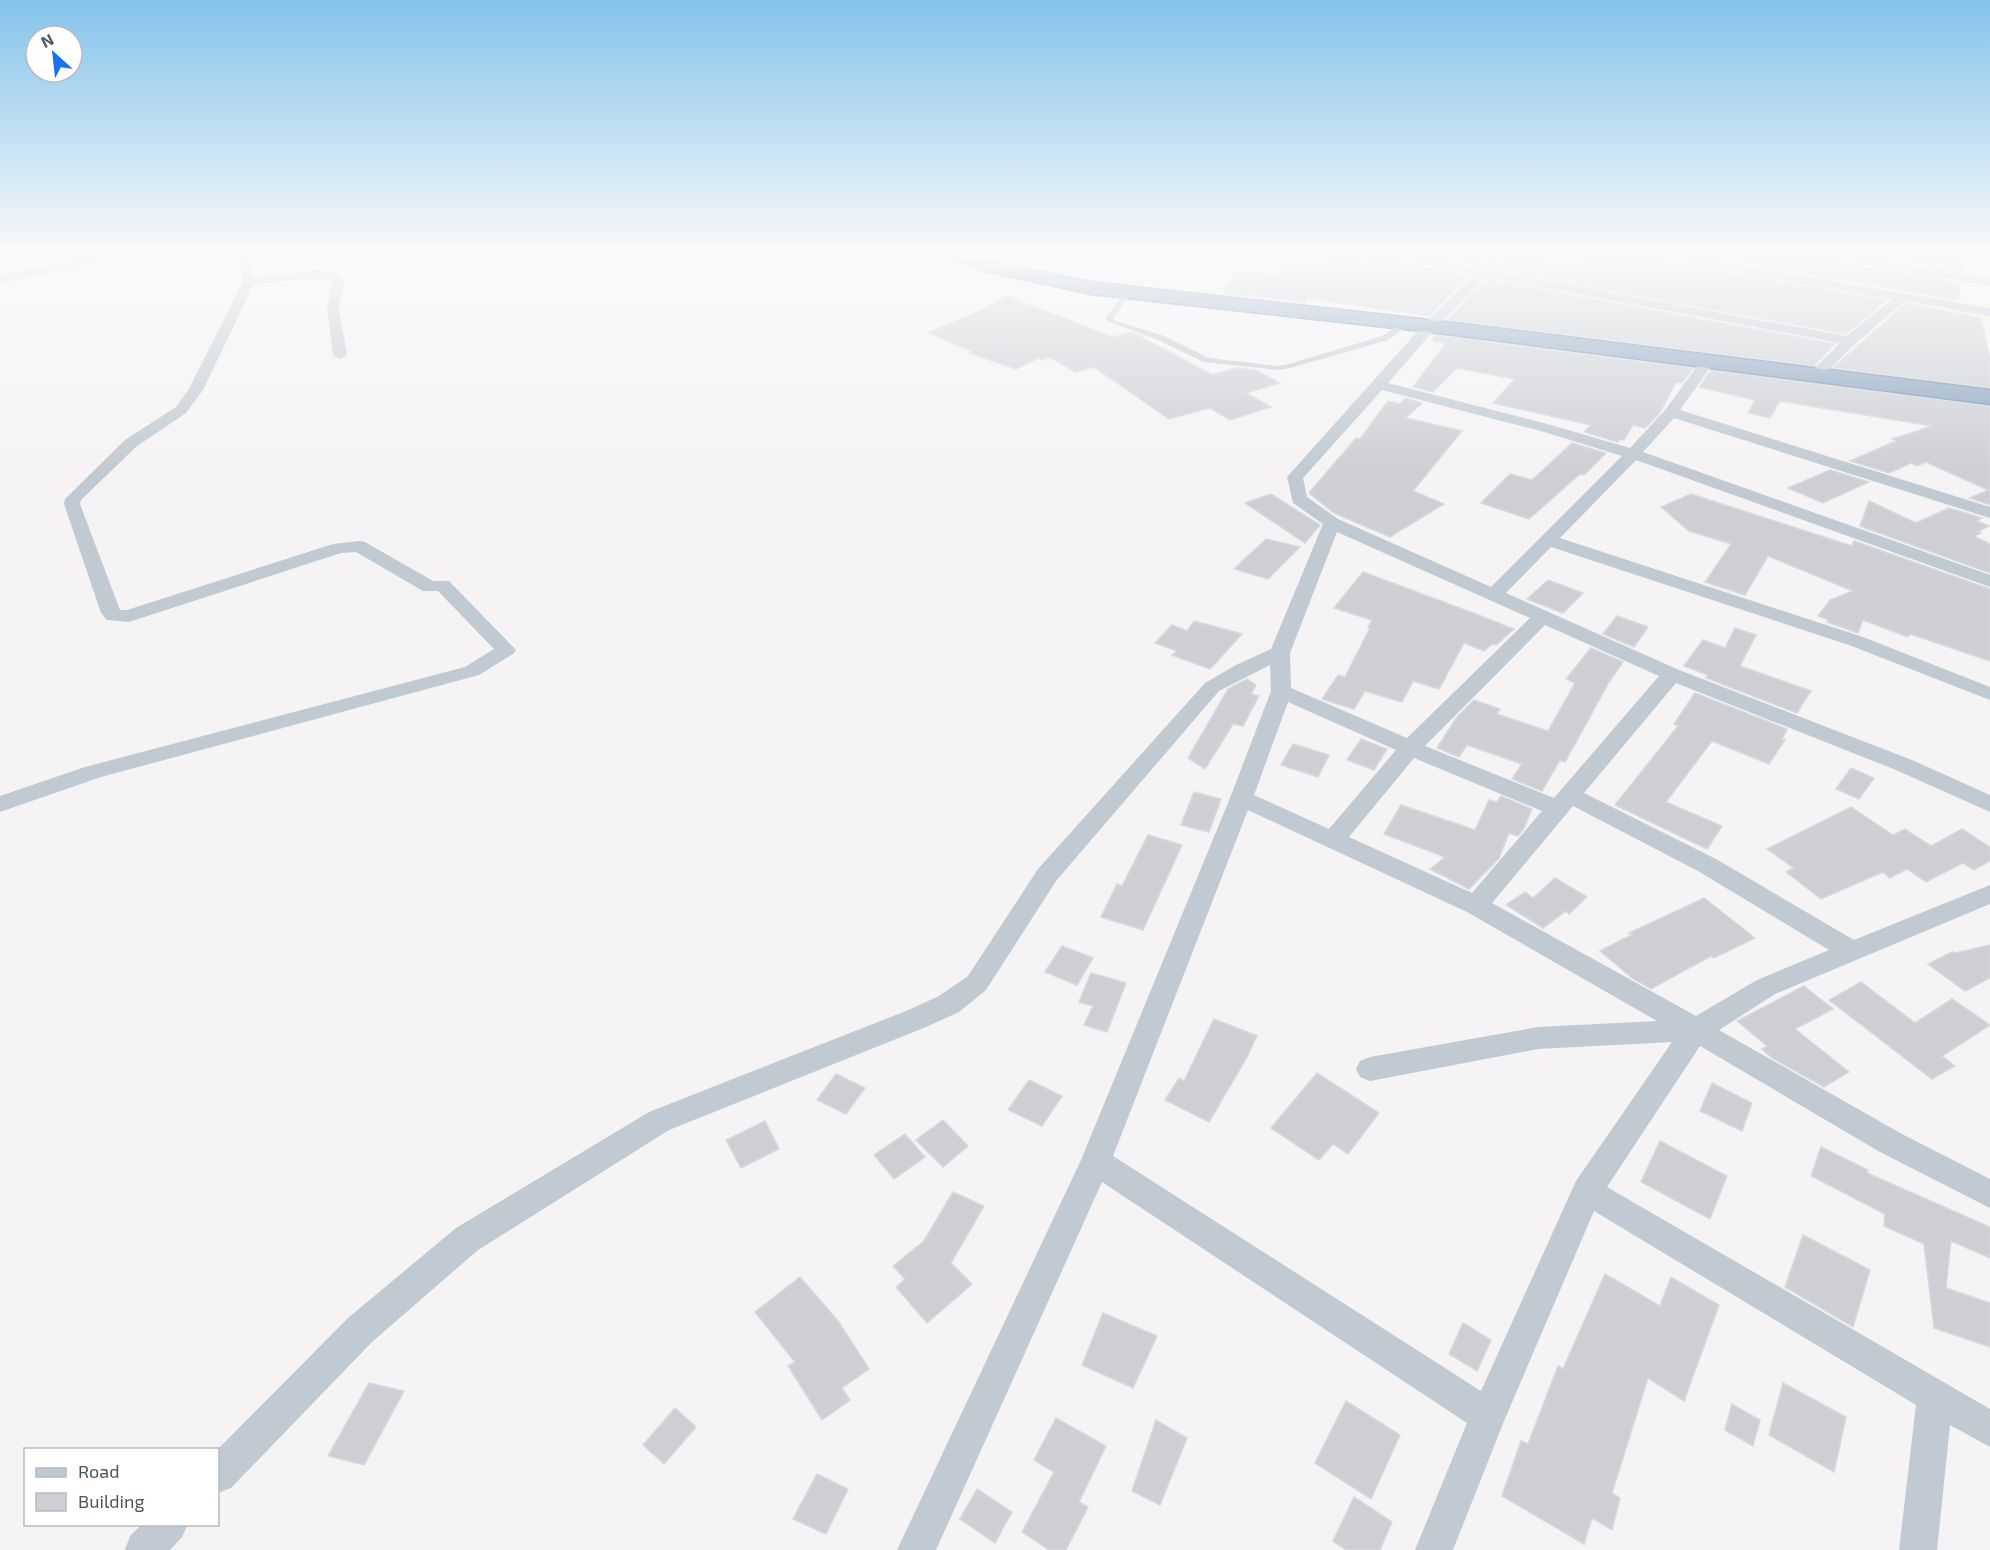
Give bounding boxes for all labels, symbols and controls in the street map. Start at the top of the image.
north arrow [24,24,84,84]
text: N [37,29,56,51]
legend [24,1448,219,1526]
text: Road [78,1460,119,1482]
text: Building [78,1490,145,1512]

